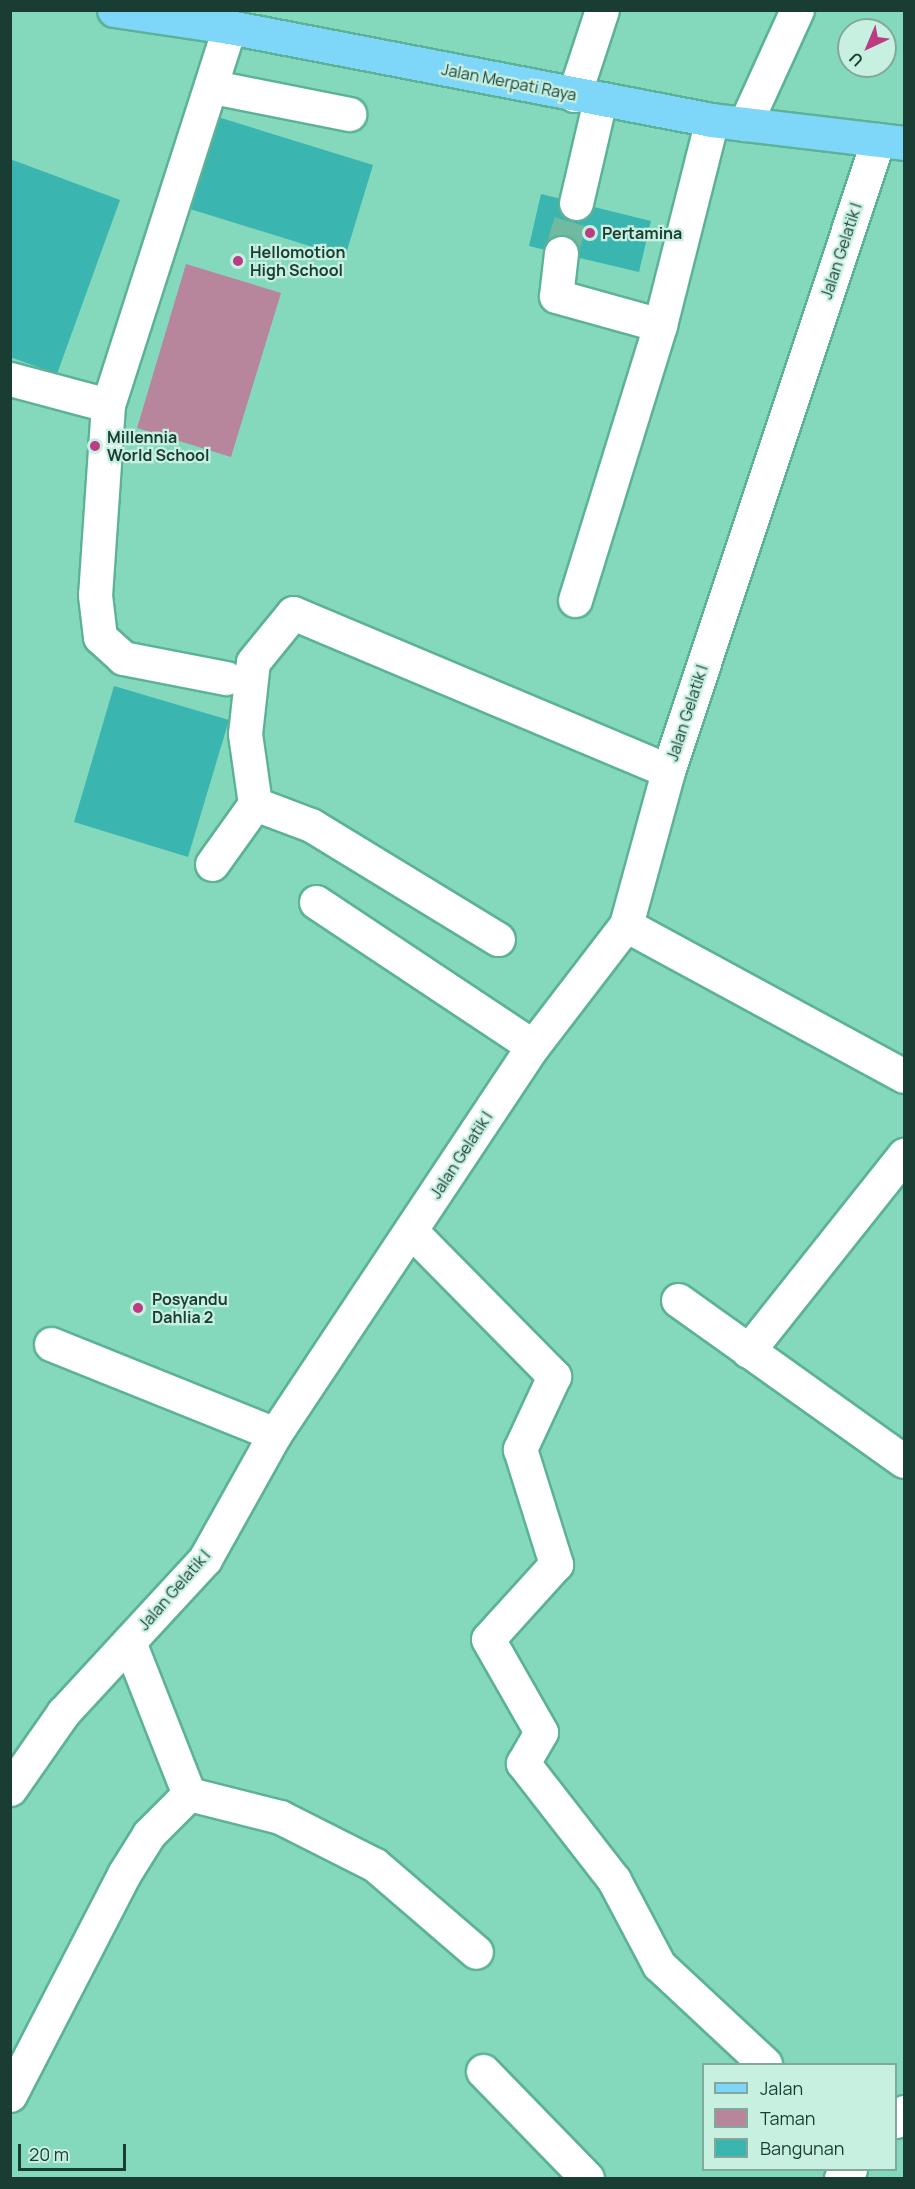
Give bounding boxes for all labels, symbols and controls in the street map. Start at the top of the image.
north arrow [837,18,897,78]
text: U [844,48,868,71]
street label: Jalan Merpati Raya [440,59,578,105]
street label: Jalan Gelatik I [816,201,866,301]
place label: Pertamina [602,223,682,243]
marker: Pertamina [583,226,597,240]
place label: Hellomotion High School [250,242,345,280]
marker: Hellomotion High School [231,254,245,268]
place label: Millennia World School [107,427,209,465]
marker: Millennia World School [88,439,102,453]
street label: Jalan Gelatik I [662,663,712,763]
street label: Jalan Gelatik I [426,1108,496,1202]
place label: Posyandu Dahlia 2 [152,1289,228,1327]
marker: Posyandu Dahlia 2 [129,1299,147,1317]
street label: Jalan Gelatik I [134,1546,214,1634]
legend [702,2063,897,2171]
text: Jalan [760,2076,803,2100]
text: Taman [760,2106,815,2130]
scale bar [21,2132,129,2170]
text: Bangunan [760,2136,844,2160]
text: 20 m [29,2142,69,2166]

